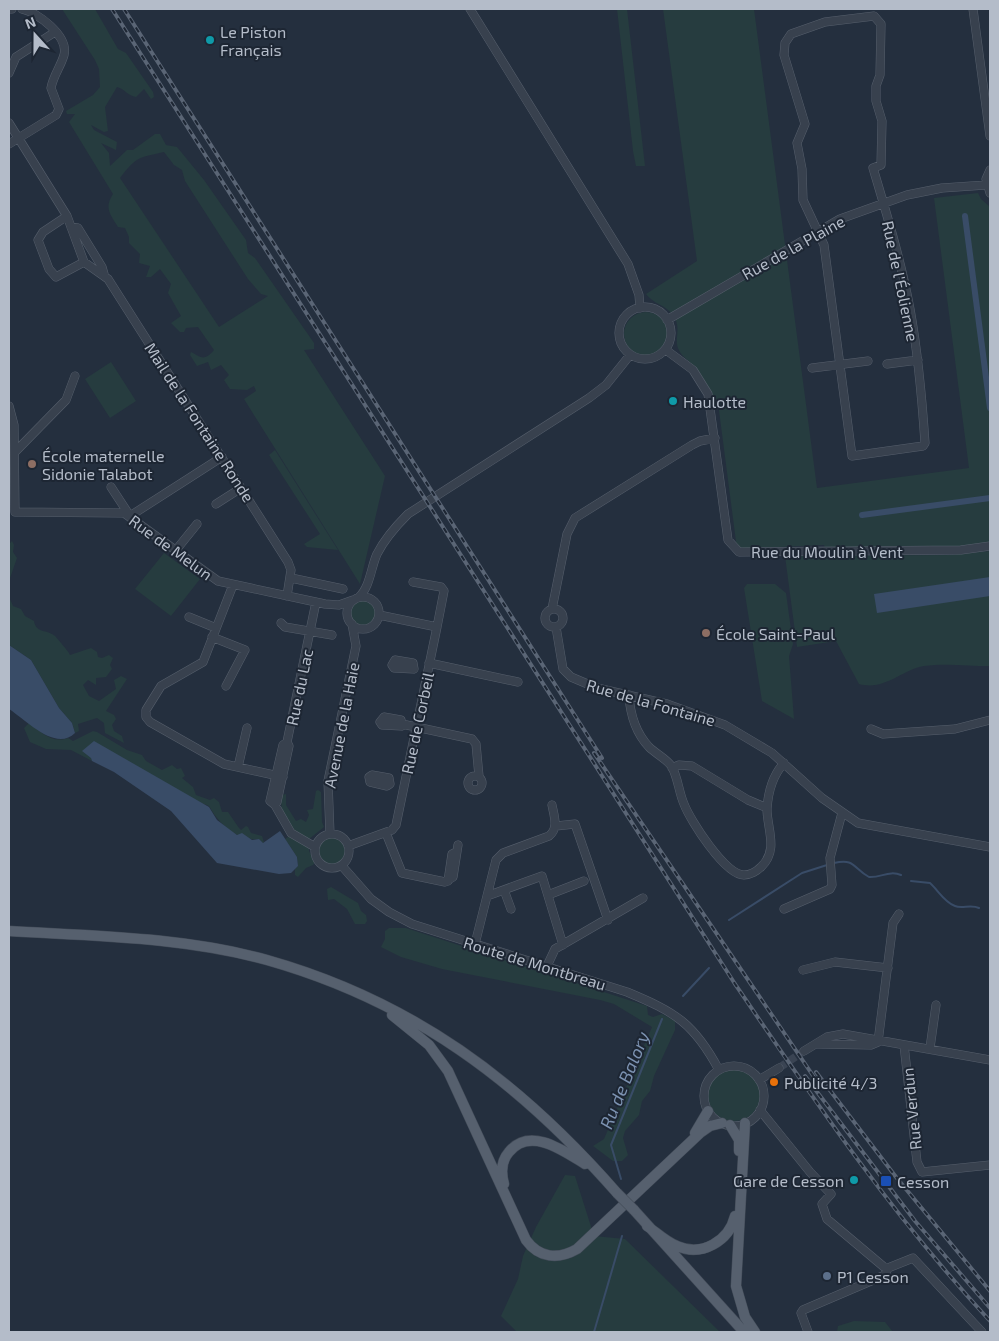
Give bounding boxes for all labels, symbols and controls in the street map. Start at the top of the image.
north arrow [10,10,60,60]
text: N [22,13,38,32]
place label: Le Piston Français [220,22,286,60]
marker: Le Piston Français [204,34,216,46]
street label: Rue de la Plaine [738,211,848,283]
street label: Rue de l'Éolienne [879,219,923,343]
street label: Mail de la Fontaine Ronde [141,339,259,505]
place label: Haulotte [683,392,746,411]
marker: Haulotte [667,395,679,407]
place label: École maternelle Sidonie Talabot [42,446,165,483]
marker: École maternelle Sidonie Talabot [26,458,38,470]
street label: Rue de Melun [126,510,216,584]
street label: Rue du Moulin à Vent [751,542,903,561]
place label: École Saint-Paul [716,624,835,643]
marker: École Saint-Paul [700,627,712,639]
street label: Rue du Lac [282,647,316,727]
street label: Avenue de la Haie [319,661,363,789]
street label: Rue de Corbeil [397,670,437,776]
street label: Rue de la Fontaine [584,675,718,729]
street label: Route de Montbreau [461,932,609,994]
water label: Ru de Balory [594,1028,654,1132]
street label: Rue Verdun [897,1067,925,1151]
place label: Publicité 4/3 [784,1073,877,1092]
marker: Publicité 4/3 [768,1076,780,1088]
place label: Gare de Cesson [733,1171,844,1190]
place label: Cesson [897,1172,949,1191]
marker: Gare de Cesson [848,1174,860,1186]
marker: Cesson [879,1174,893,1188]
place label: P1 Cesson [837,1267,909,1286]
marker: P1 Cesson [821,1270,833,1282]

